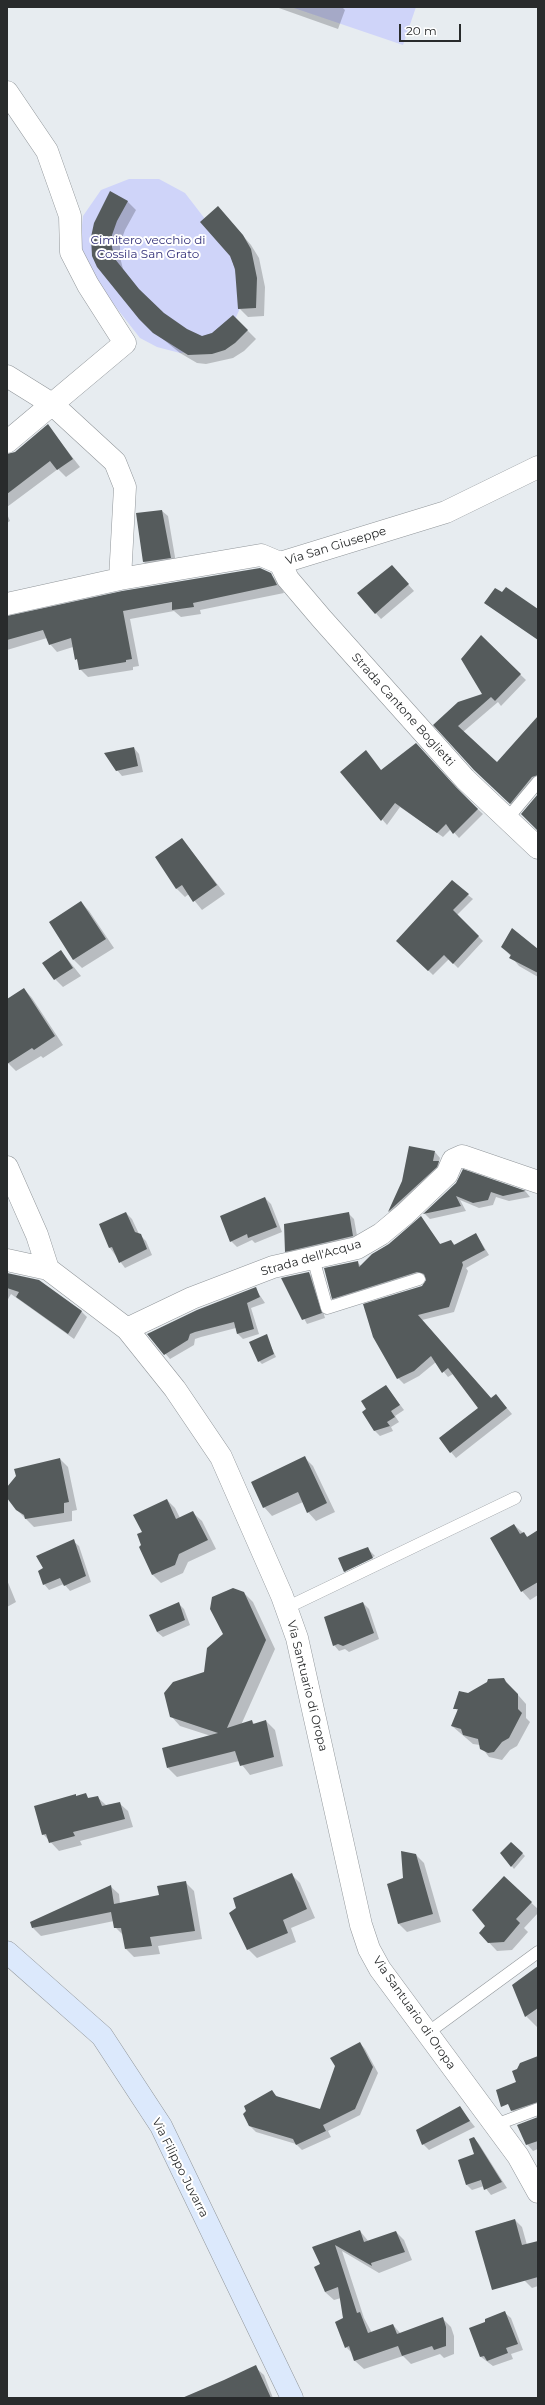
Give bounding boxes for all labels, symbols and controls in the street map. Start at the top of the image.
scale bar [401,16,463,42]
text: 20 m [406,23,437,38]
park label: Cimitero vecchio di Cossila San Grato [90,233,206,261]
street label: Via San Giuseppe [284,524,388,568]
street label: Strada Cantone Boglietti [348,650,458,770]
street label: Strada dell'Acqua [259,1237,363,1279]
street label: Via Santuario di Oropa [284,1619,330,1753]
street label: Via Santuario di Oropa [369,1954,459,2072]
street label: Via Filippo Juvarra [149,2116,211,2220]

